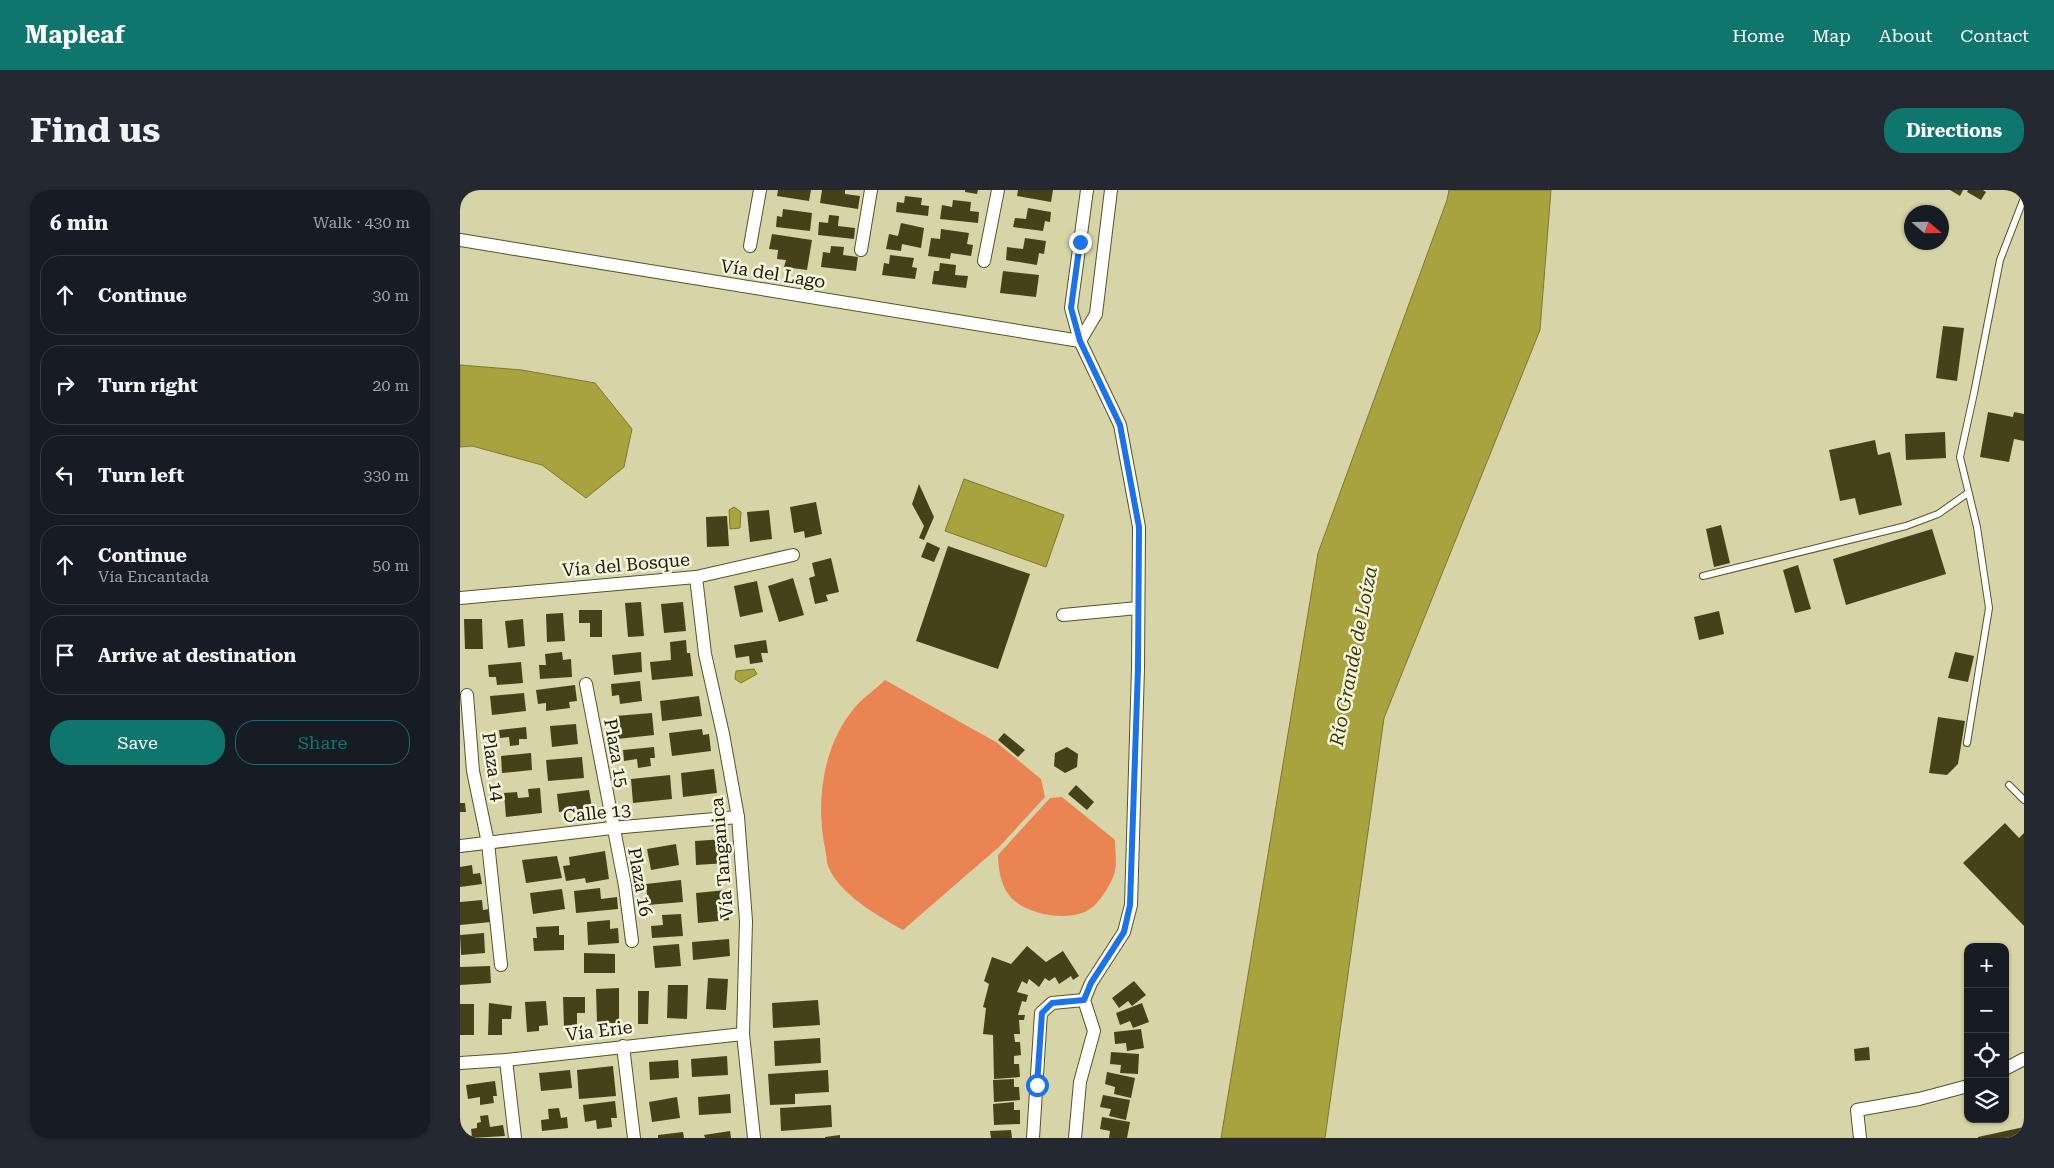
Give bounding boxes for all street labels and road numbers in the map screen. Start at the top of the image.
street label: Vía del Lago [719,255,827,292]
street label: Vía del Bosque [561,548,691,581]
street label: Plaza 15 [600,717,633,789]
street label: Plaza 14 [478,731,509,803]
street label: Vía Tanganica [706,796,737,920]
street label: Calle 13 [562,798,632,827]
street label: Plaza 16 [624,846,657,918]
street label: Vía Erie [564,1016,634,1045]

